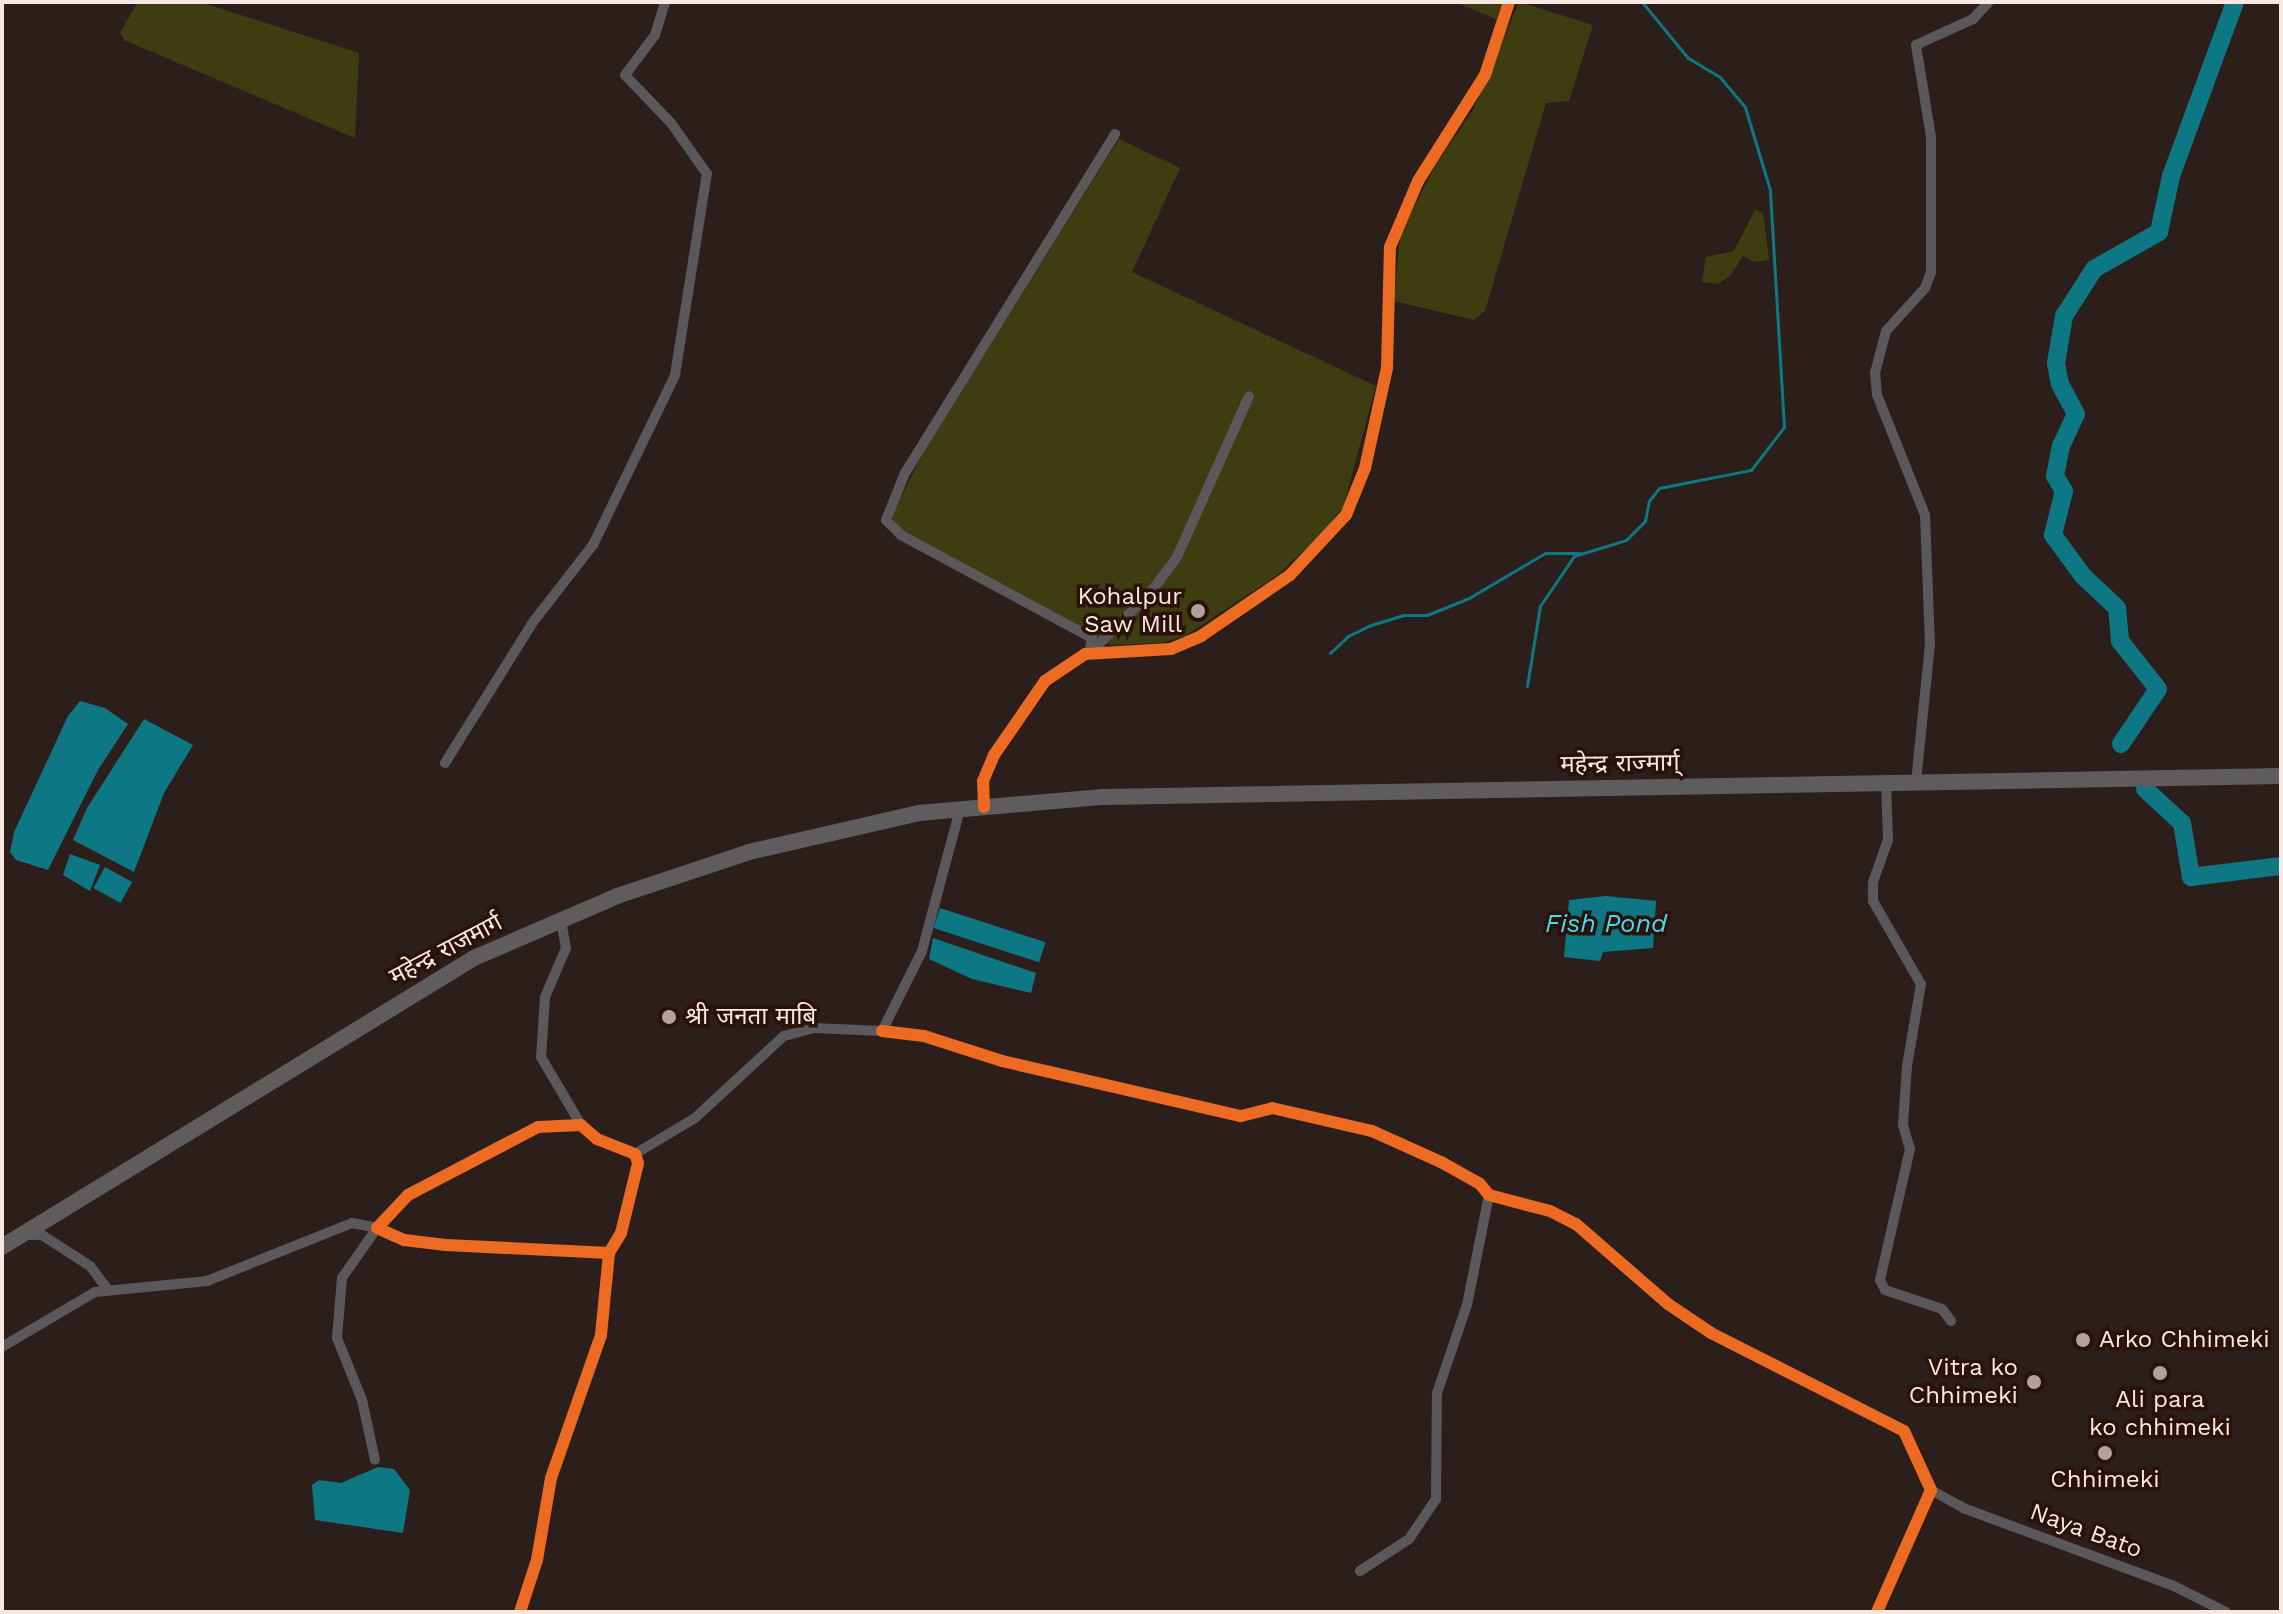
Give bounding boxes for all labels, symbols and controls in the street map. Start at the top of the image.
place label: Kohalpur Saw Mill [1077,583,1182,639]
marker: Kohalpur Saw Mill [1189,602,1207,620]
street label: महेन्द्र राज्मार्ग् [1560,749,1680,779]
street label: महेन्द्र राजमार्ग [385,908,507,992]
water label: Fish Pond [1545,908,1667,940]
place label: श्री जनता माबि [685,1003,816,1031]
marker: श्री जनता माबि [660,1008,678,1026]
place label: Arko Chhimeki [2099,1326,2270,1354]
marker: Arko Chhimeki [2074,1331,2092,1349]
place label: Vitra ko Chhimeki [1909,1354,2018,1410]
marker: Ali para ko chhimeki [2151,1364,2169,1382]
marker: Vitra ko Chhimeki [2025,1373,2043,1391]
place label: Ali para ko chhimeki [2089,1386,2231,1442]
marker: Chhimeki [2096,1444,2114,1462]
place label: Chhimeki [2050,1466,2160,1494]
street label: Naya Bato [2026,1497,2146,1565]

